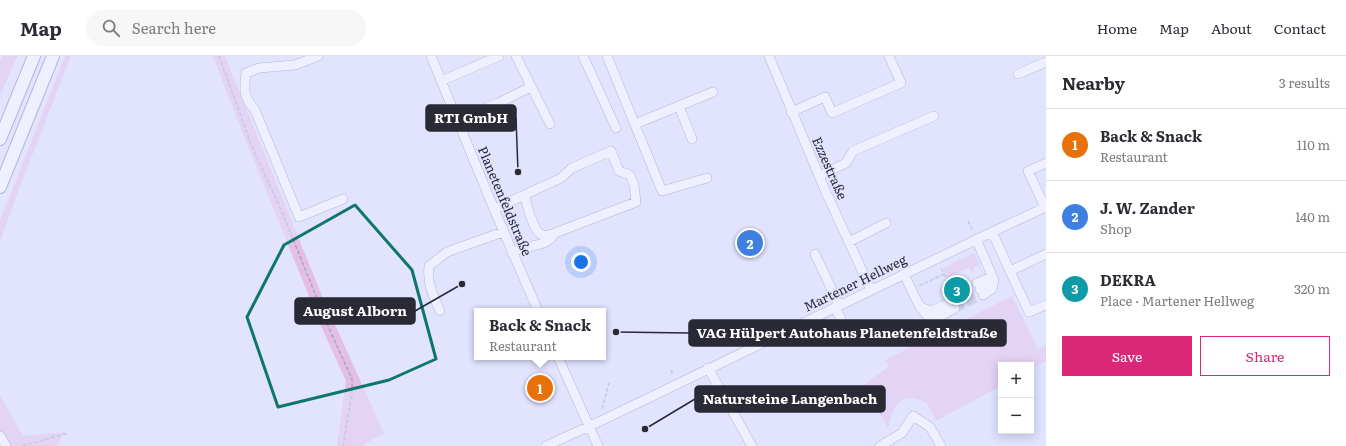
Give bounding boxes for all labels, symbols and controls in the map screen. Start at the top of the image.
search box [86,10,366,46]
text: Map [20,14,62,42]
text: Search here [132,16,216,39]
icon: search [100,17,122,39]
text: Home [1097,18,1137,38]
text: Map [1159,18,1189,38]
text: About [1211,18,1252,38]
text: Contact [1274,18,1326,38]
text: Nearby [1062,70,1125,95]
text: 3 results [1279,73,1330,92]
callout: RTI GmbH [426,105,516,131]
text: RTI GmbH [434,107,508,127]
text: Back & Snack [1100,124,1202,147]
street label: Ezzestraße [808,133,853,202]
text: 1 [1072,135,1078,154]
text: 110 m [1297,135,1330,154]
street label: Planetenfeldstraße [474,143,537,259]
text: Restaurant [1100,147,1168,166]
text: J. W. Zander [1100,196,1195,219]
text: 2 [1072,207,1078,226]
text: 140 m [1295,207,1330,226]
text: Shop [1100,219,1132,238]
pin: 2 [737,228,763,258]
street label: Martener Hellweg [800,249,910,316]
your location [571,252,591,272]
text: DEKRA [1100,268,1156,291]
pin: 3 [944,275,970,305]
text: 3 [1071,279,1079,298]
text: 320 m [1294,279,1330,298]
text: Place · Martener Hellweg [1100,291,1254,310]
callout: August Alborn [295,298,415,324]
text: August Alborn [303,300,407,320]
popup [474,308,606,360]
text: Back & Snack [489,313,591,336]
callout: VAG Hülpert Autohaus Planetenfeldstraße [689,320,1006,346]
text: VAG Hülpert Autohaus Planetenfeldstraße [697,322,997,342]
text: Restaurant [489,336,557,355]
button: Save [1062,336,1192,376]
button: Share [1200,336,1330,376]
map controls [998,362,1034,434]
button: + [998,362,1034,398]
pin: 1 [527,373,553,403]
callout: Natursteine Langenbach [695,386,885,412]
text: Natursteine Langenbach [703,388,878,408]
button: − [998,398,1034,434]

